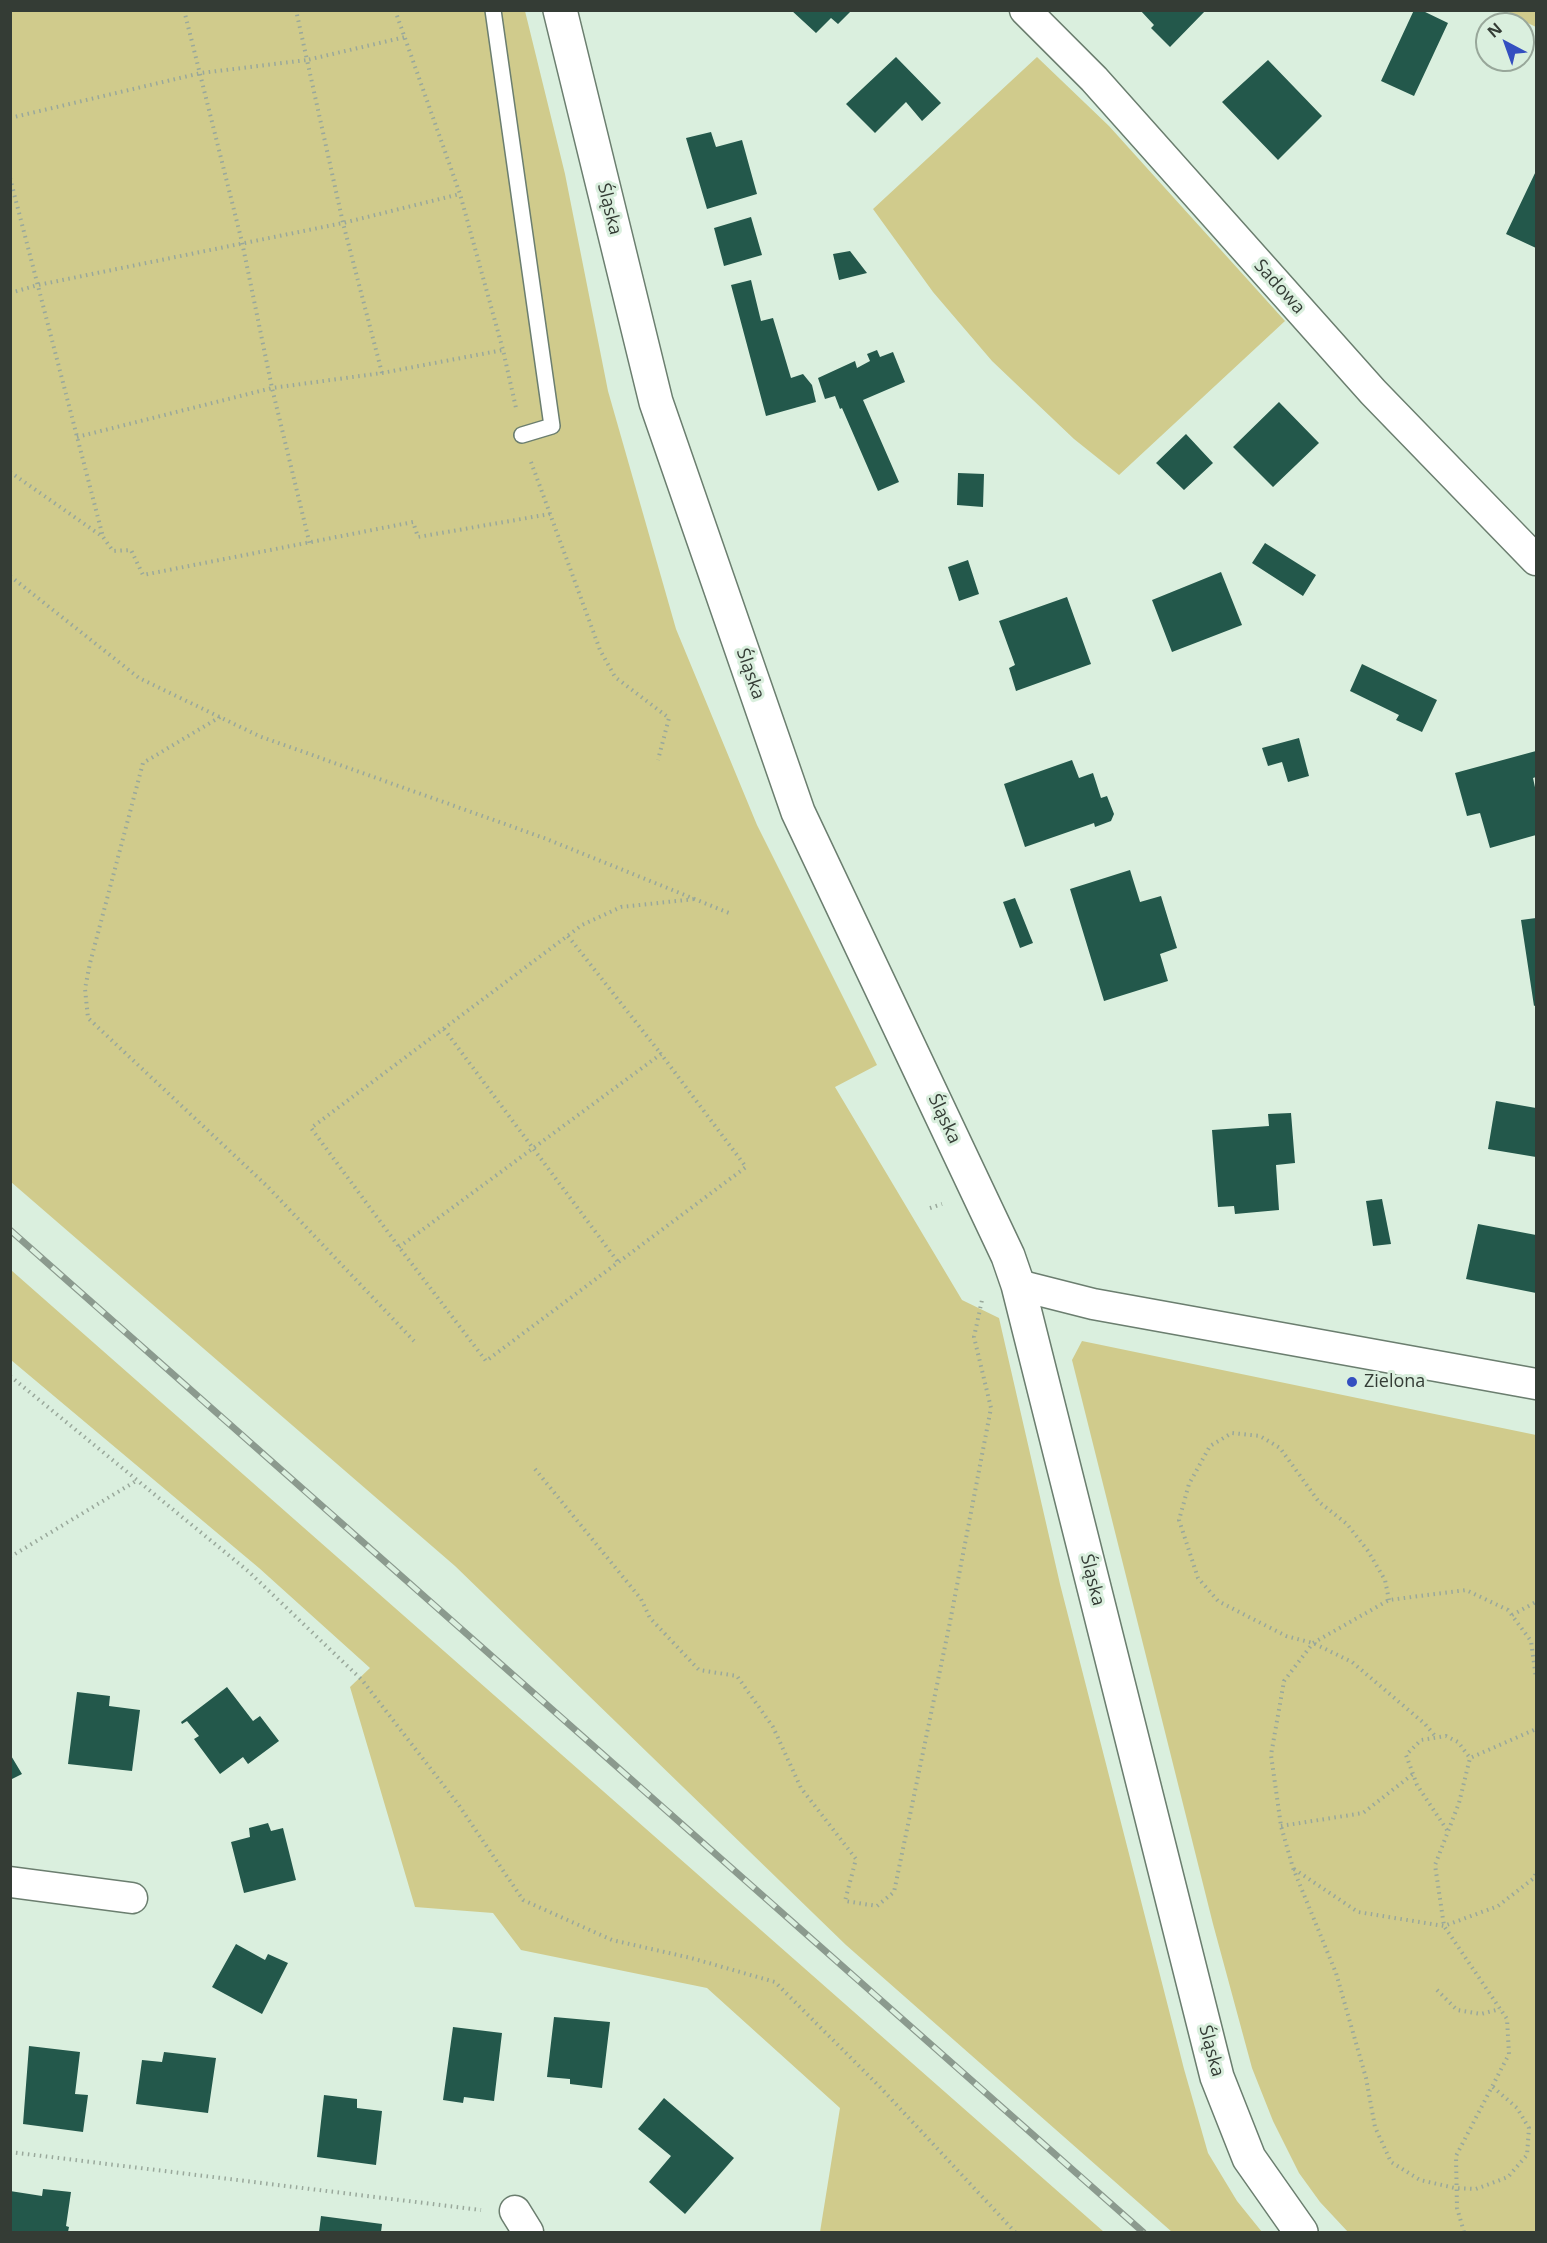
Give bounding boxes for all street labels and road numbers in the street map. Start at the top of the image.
street label: Śląska [592,181,626,237]
street label: Sadowa [1249,255,1309,319]
street label: Śląska [731,646,769,702]
street label: Śląska [923,1091,965,1147]
street label: Śląska [1075,1552,1109,1608]
street label: Śląska [1194,2023,1228,2079]

